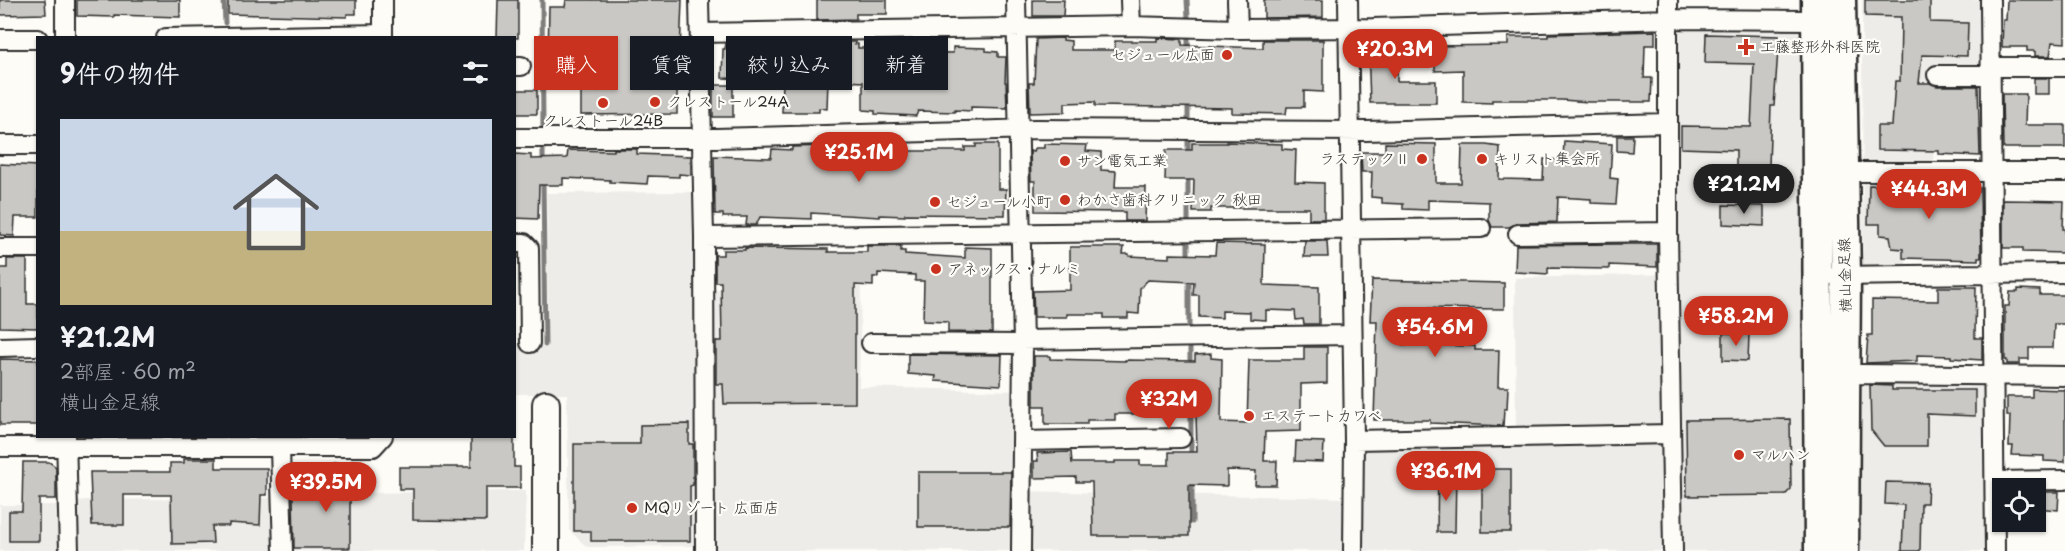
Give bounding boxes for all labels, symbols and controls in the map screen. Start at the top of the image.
pin: ¥20.3M [1346,29,1444,80]
text: ¥20.3M [1357,33,1433,63]
place label: 工藤整形外科医院 [1760,34,1880,57]
chip: 購入 [534,36,618,90]
chip: 賃貸 [630,36,714,90]
chip: 絞り込み [726,36,852,90]
chip: 新着 [864,36,948,90]
marker: 工藤整形外科医院 [1737,38,1755,56]
place label: セジュール広面 [1111,42,1215,65]
marker: セジュール広面 [1220,48,1234,62]
text: 9件の物件 [60,53,180,92]
icon: filters [459,56,492,89]
place label: クレストール24A [667,89,789,112]
marker: クレストール24A [648,95,662,109]
marker: クレストール24B [596,96,610,110]
place label: クレストール24B [543,108,663,131]
pin: ¥25.1M [810,132,908,183]
text: ¥25.1M [824,136,894,166]
place label: ラステックⅡ [1320,146,1410,169]
place label: キリスト集会所 [1494,146,1600,169]
place label: サン電気工業 [1077,148,1167,171]
marker: ラステックⅡ [1415,152,1429,166]
marker: キリスト集会所 [1475,152,1489,166]
marker: サン電気工業 [1058,154,1072,168]
icon: home [222,158,330,266]
pin: ¥21.2M [1695,164,1793,215]
text: ¥21.2M [1707,168,1781,198]
pin: ¥44.3M [1880,169,1978,220]
text: ¥44.3M [1891,173,1967,203]
place label: わかさ歯科クリニック 秋田 [1077,187,1262,210]
place label: セジュール小町 [947,189,1052,212]
marker: わかさ歯科クリニック 秋田 [1058,193,1072,207]
marker: セジュール小町 [928,195,942,209]
street label: 横山金足線 [1831,237,1856,313]
place label: アネックス・ナルミ [948,256,1081,279]
marker: アネックス・ナルミ [929,262,943,276]
pin: ¥58.2M [1687,296,1785,347]
text: ¥58.2M [1698,300,1774,330]
pin: ¥54.6M [1386,307,1484,358]
text: ¥54.6M [1396,311,1474,341]
text: ¥21.2M [60,317,155,356]
text: 2部屋 · 60 m² [60,356,196,386]
pin: ¥32M [1133,379,1205,430]
text: ¥32M [1140,383,1198,413]
text: 横山金足線 [60,386,160,416]
place label: エステートカワベ [1261,403,1382,426]
marker: エステートカワベ [1242,409,1256,423]
place label: マルハン [1751,442,1810,465]
marker: マルハン [1732,448,1746,462]
pin: ¥36.1M [1397,451,1495,502]
text: ¥36.1M [1410,455,1482,485]
pin: ¥39.5M [277,462,375,513]
text: ¥39.5M [289,466,363,496]
map controls [1992,478,2046,532]
button: locate [1992,478,2046,532]
place label: MQリゾート 広面店 [644,495,779,518]
marker: MQリゾート 広面店 [625,501,639,515]

